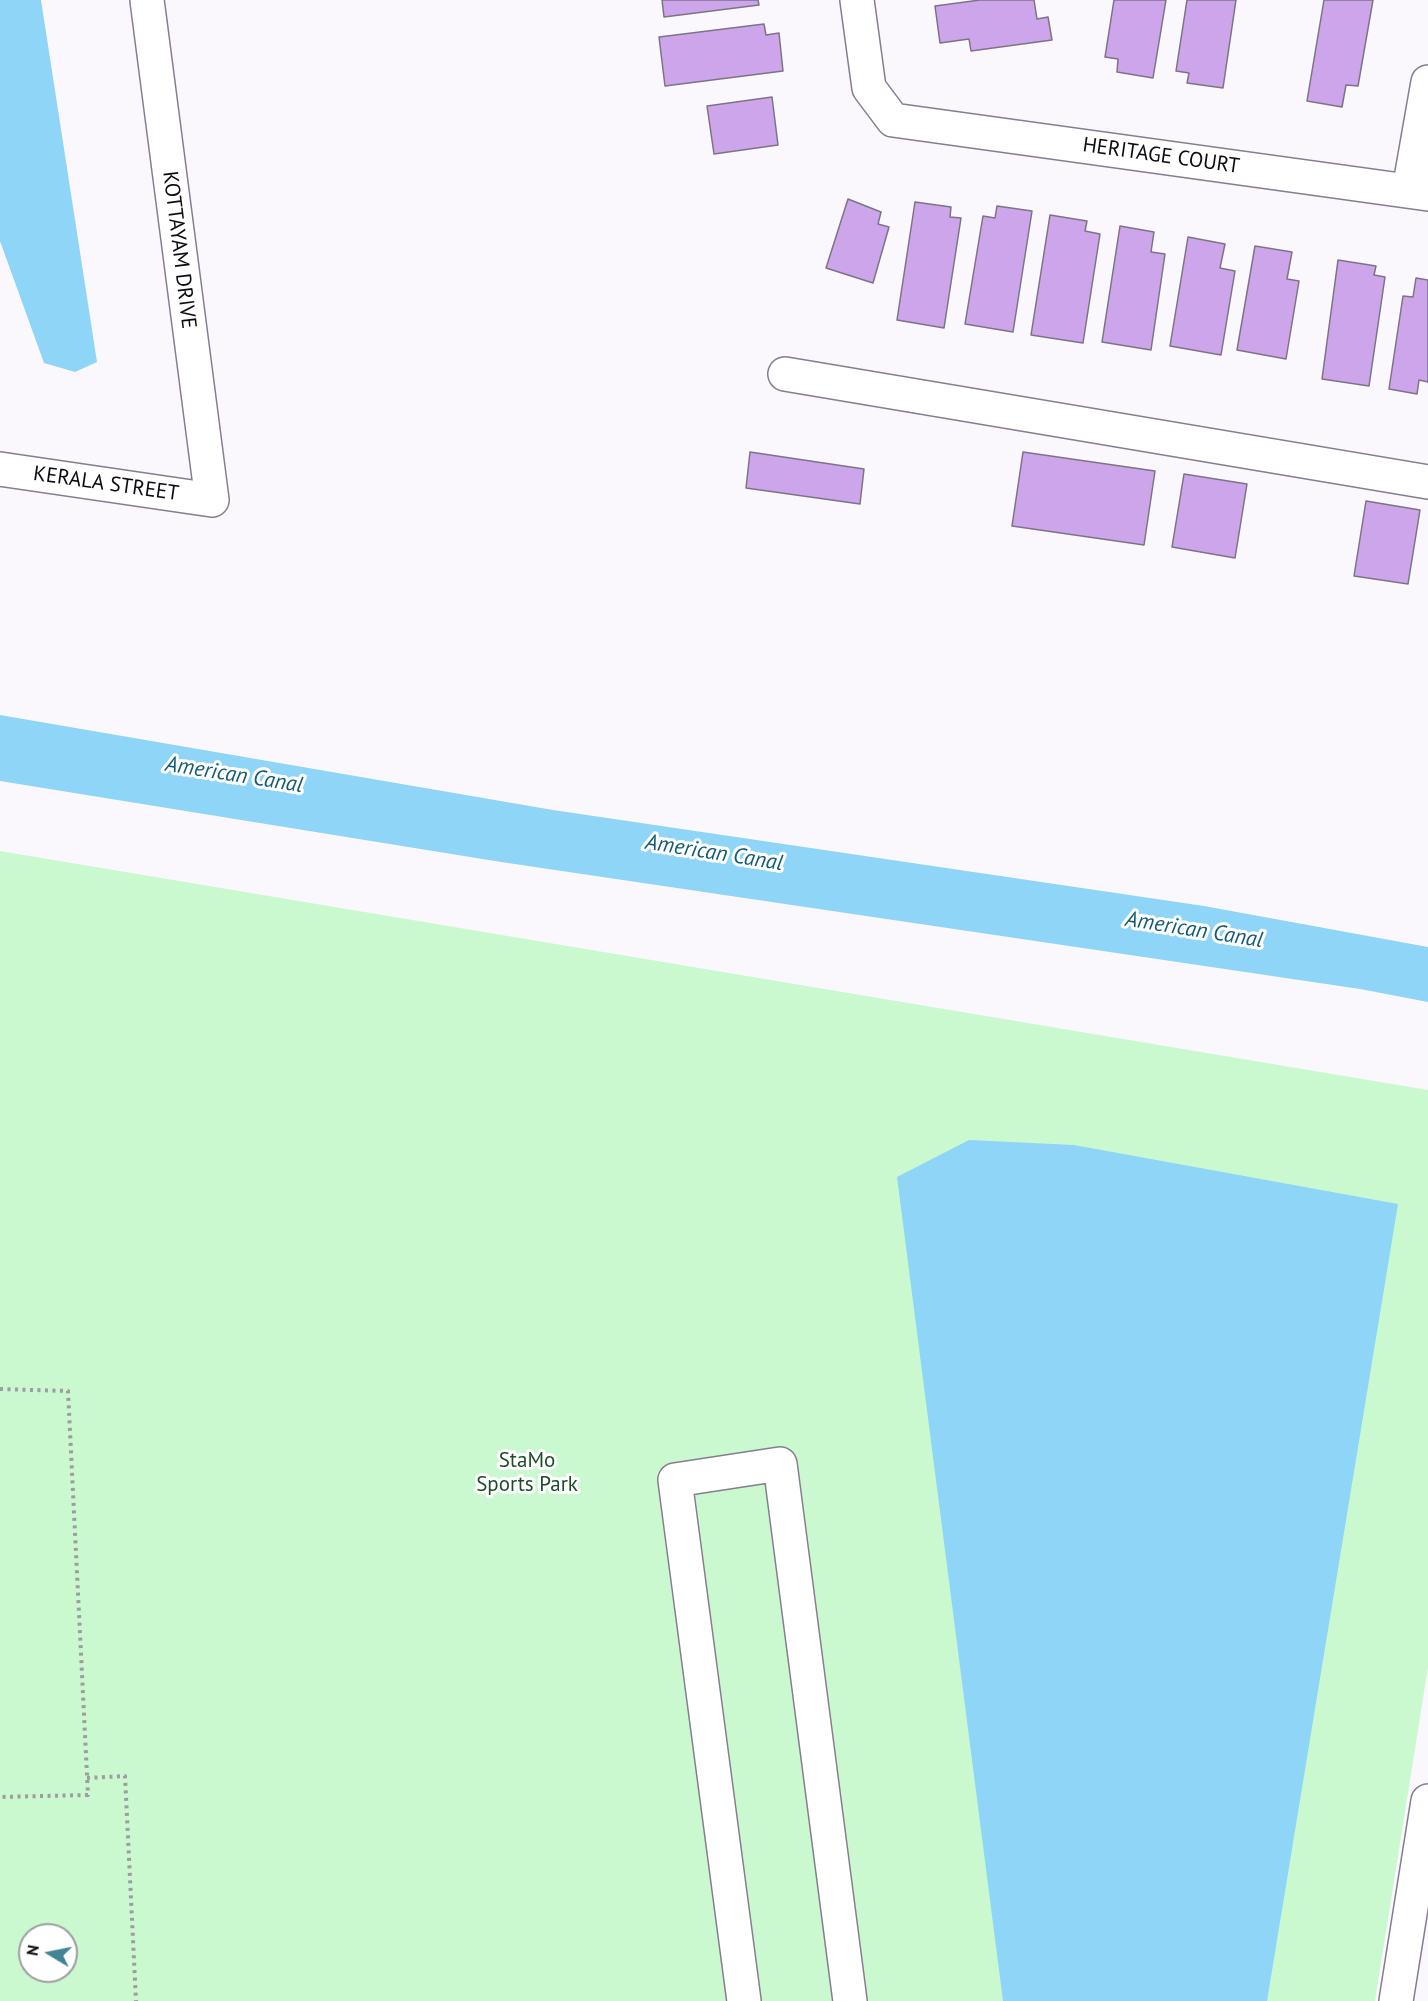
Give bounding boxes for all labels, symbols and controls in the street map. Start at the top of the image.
street label: HERITAGE COURT [1081,133,1241,179]
street label: KOTTAYAM DRIVE [157,170,201,330]
street label: KERALA STREET [32,461,180,507]
water label: American Canal [163,751,305,799]
water label: American Canal [643,829,785,877]
water label: American Canal [1123,906,1265,954]
park label: StaMo Sports Park [476,1448,578,1498]
north arrow [18,1923,78,1983]
text: N [21,1943,43,1957]

